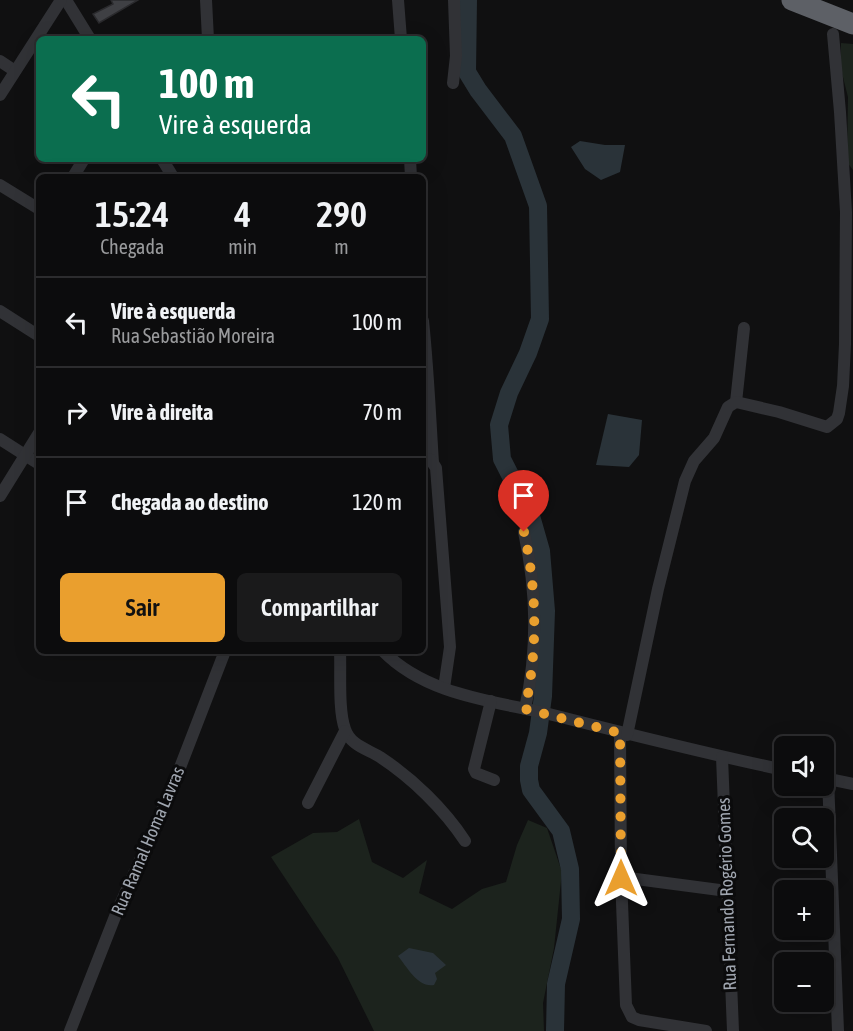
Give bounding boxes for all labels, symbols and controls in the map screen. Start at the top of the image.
text: 100 m [159,59,254,107]
icon: left [60,60,138,138]
text: Vire à esquerda [159,109,312,140]
text: 15:24 [95,193,169,235]
text: 4 [234,193,251,235]
text: 290 [316,193,367,235]
text: Chegada [100,235,164,258]
text: min [228,235,257,258]
text: m [334,235,349,258]
text: Vire à esquerda [111,298,236,324]
icon: left [60,306,93,339]
text: 100 m [352,309,402,335]
text: Rua Sebastião Moreira [111,324,275,347]
icon: right [60,396,93,429]
text: Vire à direita [111,399,213,425]
text: 70 m [362,399,402,425]
pin [498,470,549,532]
icon: arrive [507,479,540,512]
icon: arrive [60,486,93,519]
text: Chegada ao destino [111,489,269,515]
text: 120 m [352,489,402,515]
button: Sair [60,573,225,642]
button: Compartilhar [237,573,402,642]
map controls [774,736,834,1012]
button: sound [774,736,834,796]
street label: Rua Ramal Homa Lavras [107,763,188,918]
street label: Rua Fernando Rogério Gomes [713,797,740,991]
button: search [774,808,834,868]
position arrow [589,846,653,910]
button: + [774,880,834,940]
button: − [774,952,834,1012]

